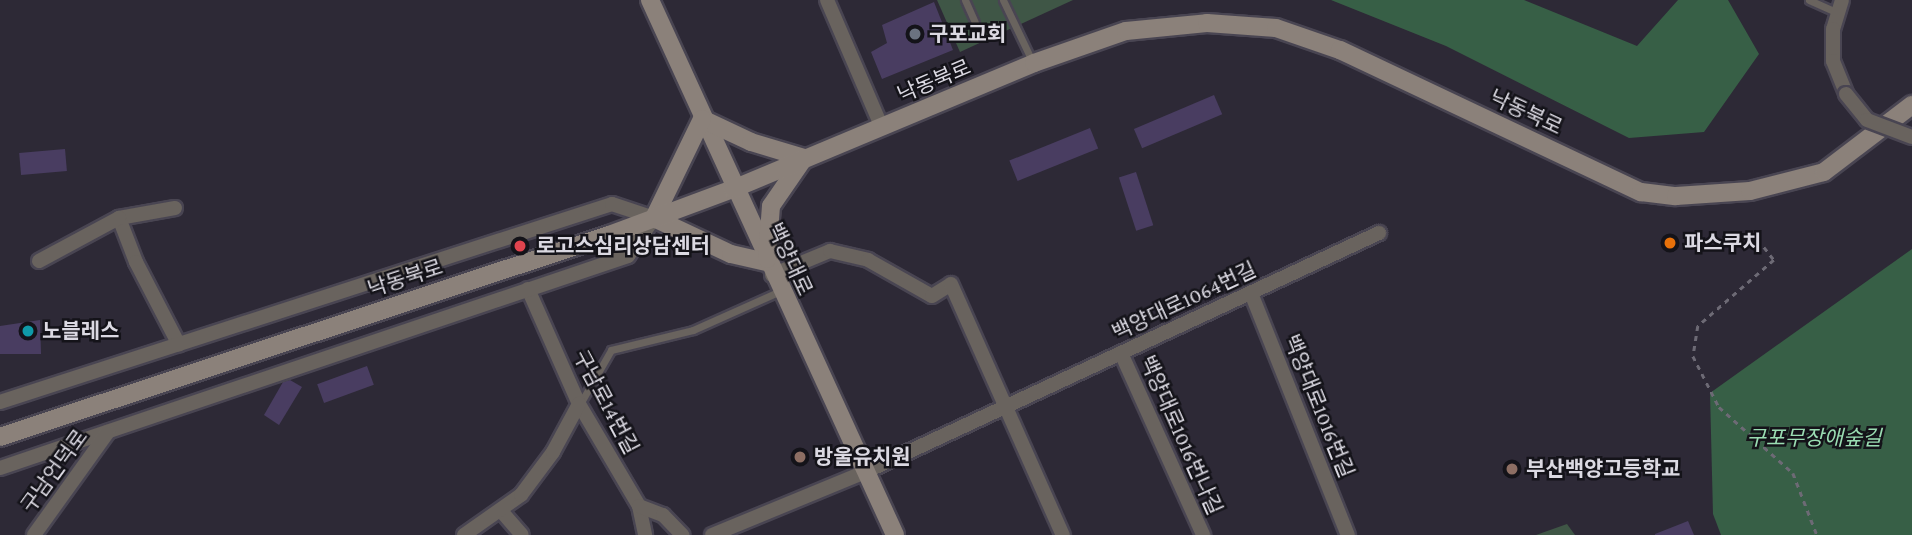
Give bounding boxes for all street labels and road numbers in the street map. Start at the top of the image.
street label: 낙동북로 [894,54,974,108]
street label: 낙동북로 [1486,84,1566,140]
street label: 백양대로 [762,219,818,299]
street label: 낙동북로 [364,254,446,302]
street label: 백양대로1064번길 [1108,257,1260,345]
street label: 백양대로1016번길 [1279,331,1359,481]
street label: 구남로14번길 [568,346,644,458]
street label: 백양대로1016번나길 [1135,351,1227,519]
street label: 구남언덕로 [15,425,93,517]

